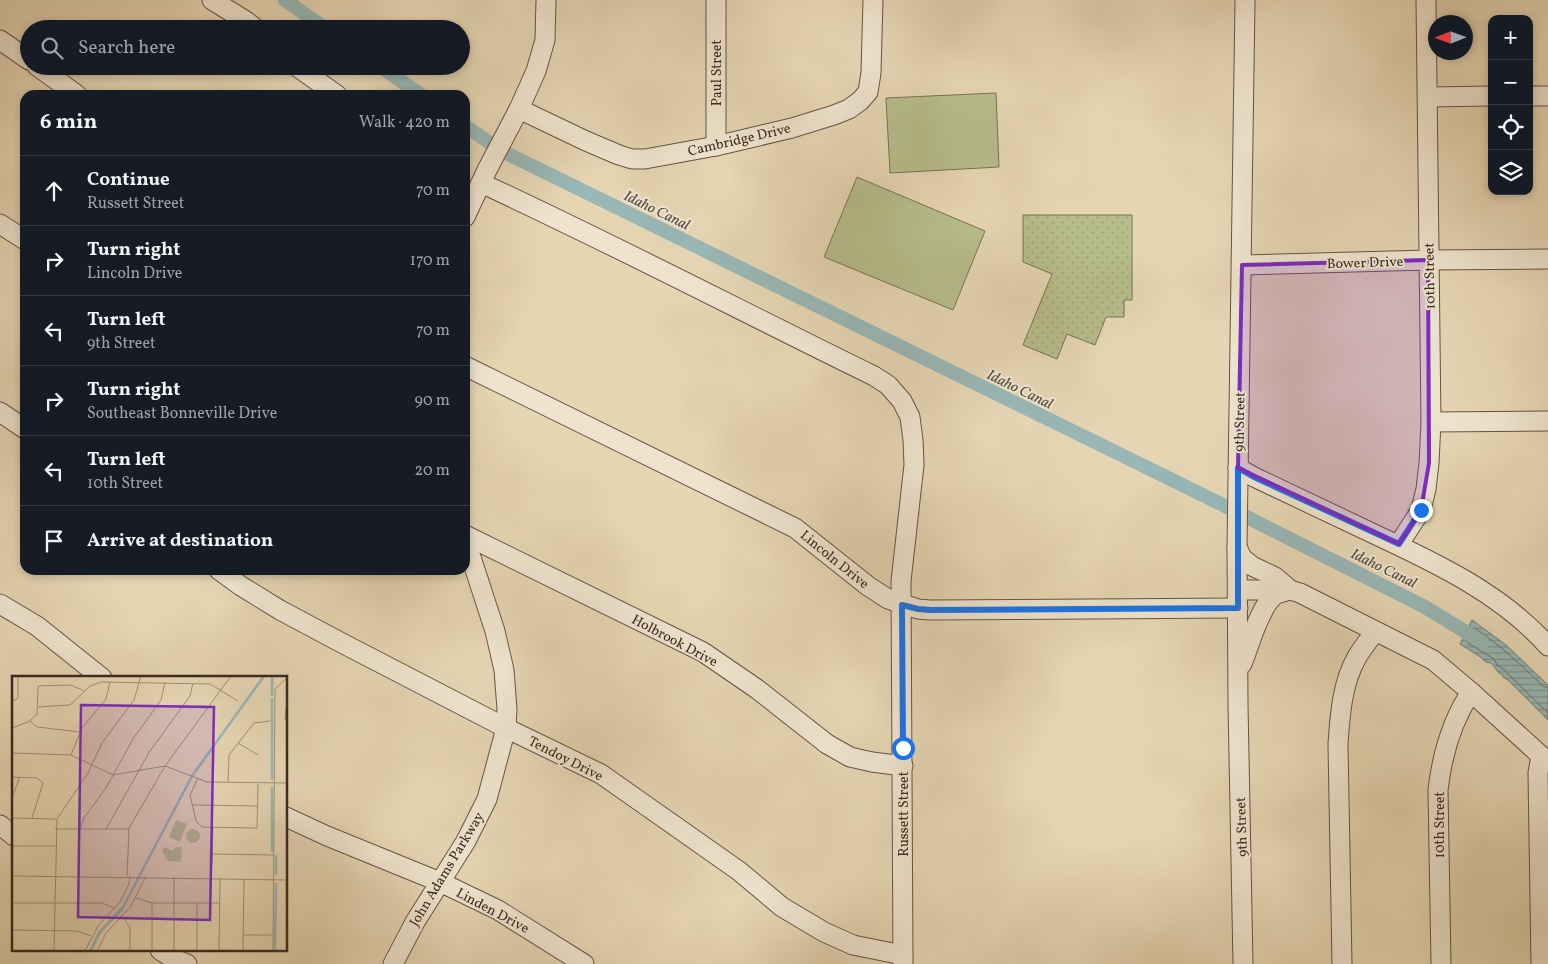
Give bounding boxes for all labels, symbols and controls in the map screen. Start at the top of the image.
north arrow [1428,15,1473,60]
map controls [1488,15,1533,195]
button: + [1488,15,1533,60]
search box [20,20,470,75]
icon: search [38,34,66,62]
text: Search here [78,35,175,61]
street label: Paul Street [708,40,727,106]
button: − [1488,60,1533,105]
button: locate [1488,105,1533,150]
text: 6 min [40,108,97,137]
text: Walk · 420 m [359,112,450,134]
street label: Cambridge Drive [686,119,793,162]
button: layers [1488,150,1533,195]
text: Continue [87,167,170,193]
icon: ahead [40,177,68,205]
text: 70 m [416,180,450,202]
water label: Idaho Canal [620,186,693,237]
text: Russett Street [87,193,184,215]
text: Turn right [87,237,180,263]
street label: 10th Street [1420,242,1441,309]
icon: right [40,247,68,275]
text: 170 m [410,250,450,272]
street label: Bower Drive [1327,253,1404,274]
text: Lincoln Drive [87,263,182,285]
text: Turn left [87,307,166,333]
icon: left [40,317,68,345]
text: 70 m [416,320,450,342]
text: 9th Street [87,333,156,355]
water label: Idaho Canal [983,365,1056,416]
text: Turn right [87,377,180,403]
icon: right [40,387,68,415]
text: 90 m [414,390,450,412]
street label: 9th Street [1230,392,1251,452]
text: Southeast Bonneville Drive [87,403,277,425]
text: Turn left [87,447,166,473]
icon: left [40,457,68,485]
text: 20 m [415,460,450,482]
text: 10th Street [87,473,163,495]
route end [1410,499,1433,522]
icon: arrive [40,527,68,555]
street label: Lincoln Drive [796,527,873,594]
text: Arrive at destination [87,528,273,554]
water label: Idaho Canal [1347,544,1420,595]
street label: Holbrook Drive [628,611,721,672]
inset map [12,676,288,952]
street label: Tendoy Drive [525,732,606,786]
route start [892,737,915,760]
street label: Russett Street [895,771,914,857]
street label: 10th Street [1431,792,1450,858]
street label: 9th Street [1232,797,1253,857]
street label: John Adams Parkway [406,809,489,931]
street label: Linden Drive [452,884,533,939]

